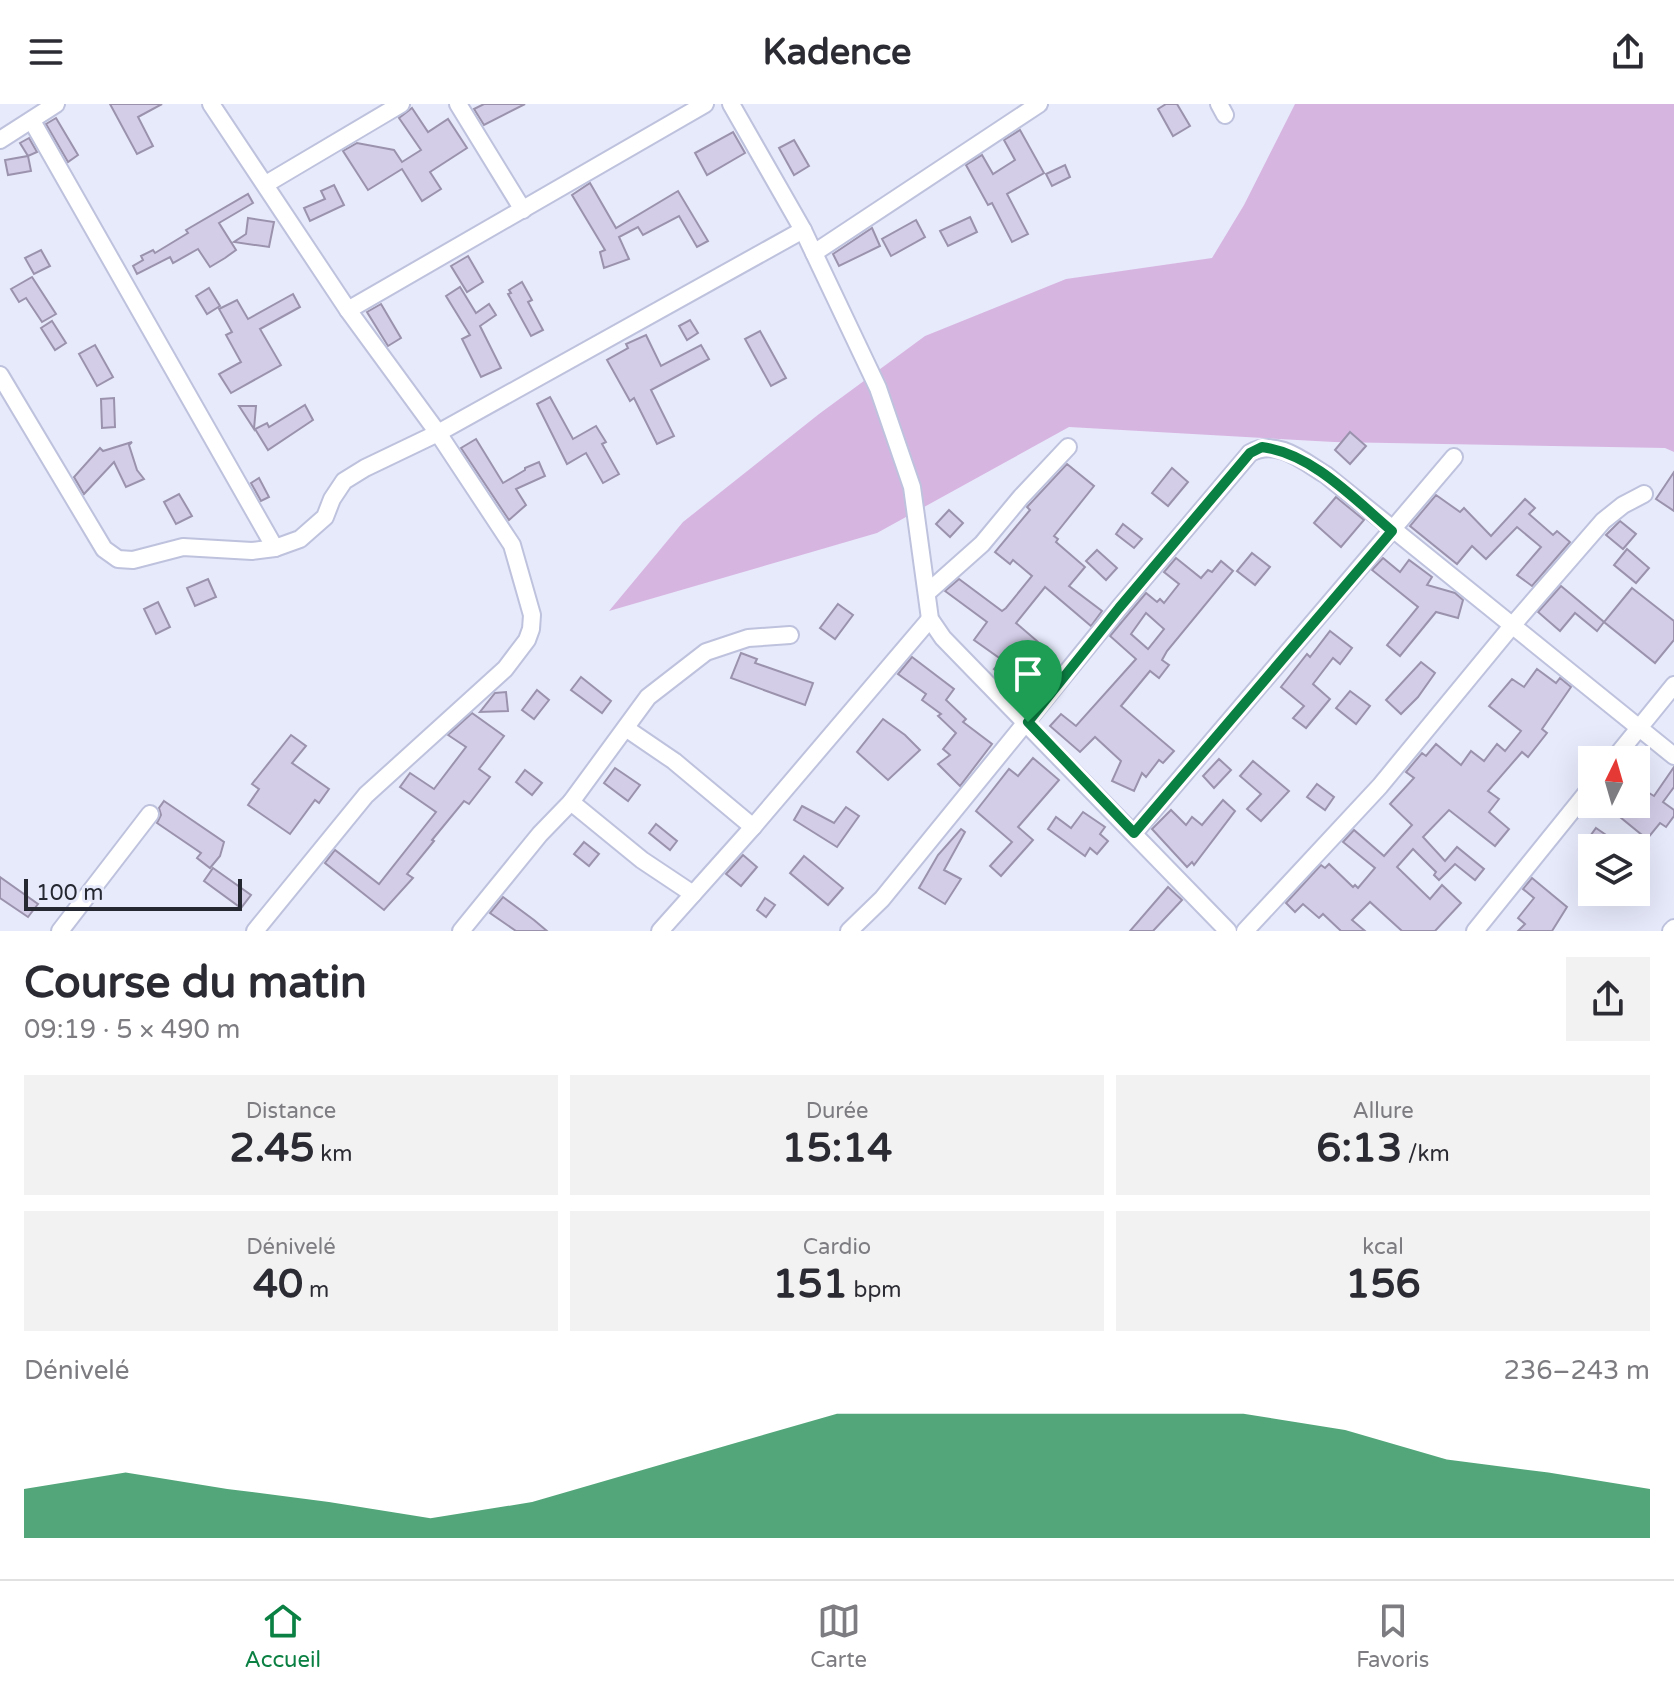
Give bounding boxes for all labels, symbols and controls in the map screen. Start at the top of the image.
icon: menu [24,30,68,74]
icon: share [1606,30,1650,74]
text: Kadence [763,31,911,74]
pin [994,640,1062,722]
icon: arrive [1006,652,1050,696]
north arrow [1578,746,1650,818]
map controls [1578,746,1650,906]
button: layers [1578,834,1650,906]
scale bar [24,875,242,911]
text: 100 m [36,880,103,906]
text: Course du matin [24,957,367,1010]
button: share [1566,957,1650,1041]
text: 09:19 · 5 × 490 m [24,1014,240,1045]
text: Distance [246,1098,336,1124]
text: Durée [806,1098,868,1124]
text: Allure [1352,1098,1414,1124]
text: 2.45 [230,1124,315,1172]
text: 15:14 [782,1124,892,1172]
text: 6:13 [1316,1124,1402,1172]
text: km [315,1141,352,1167]
text: /km [1402,1141,1450,1167]
text: Dénivelé [246,1234,336,1260]
text: Cardio [803,1234,871,1260]
text: kcal [1362,1234,1404,1260]
text: 40 [253,1260,303,1308]
text: 151 [772,1260,848,1308]
text: 156 [1345,1260,1421,1308]
text: m [303,1277,329,1303]
text: bpm [848,1277,902,1303]
text: Dénivelé [24,1355,130,1386]
text: 236–243 m [1504,1355,1650,1386]
tab: Accueil [245,1599,321,1673]
tab: Carte [810,1599,867,1673]
tab: Favoris [1356,1599,1429,1673]

